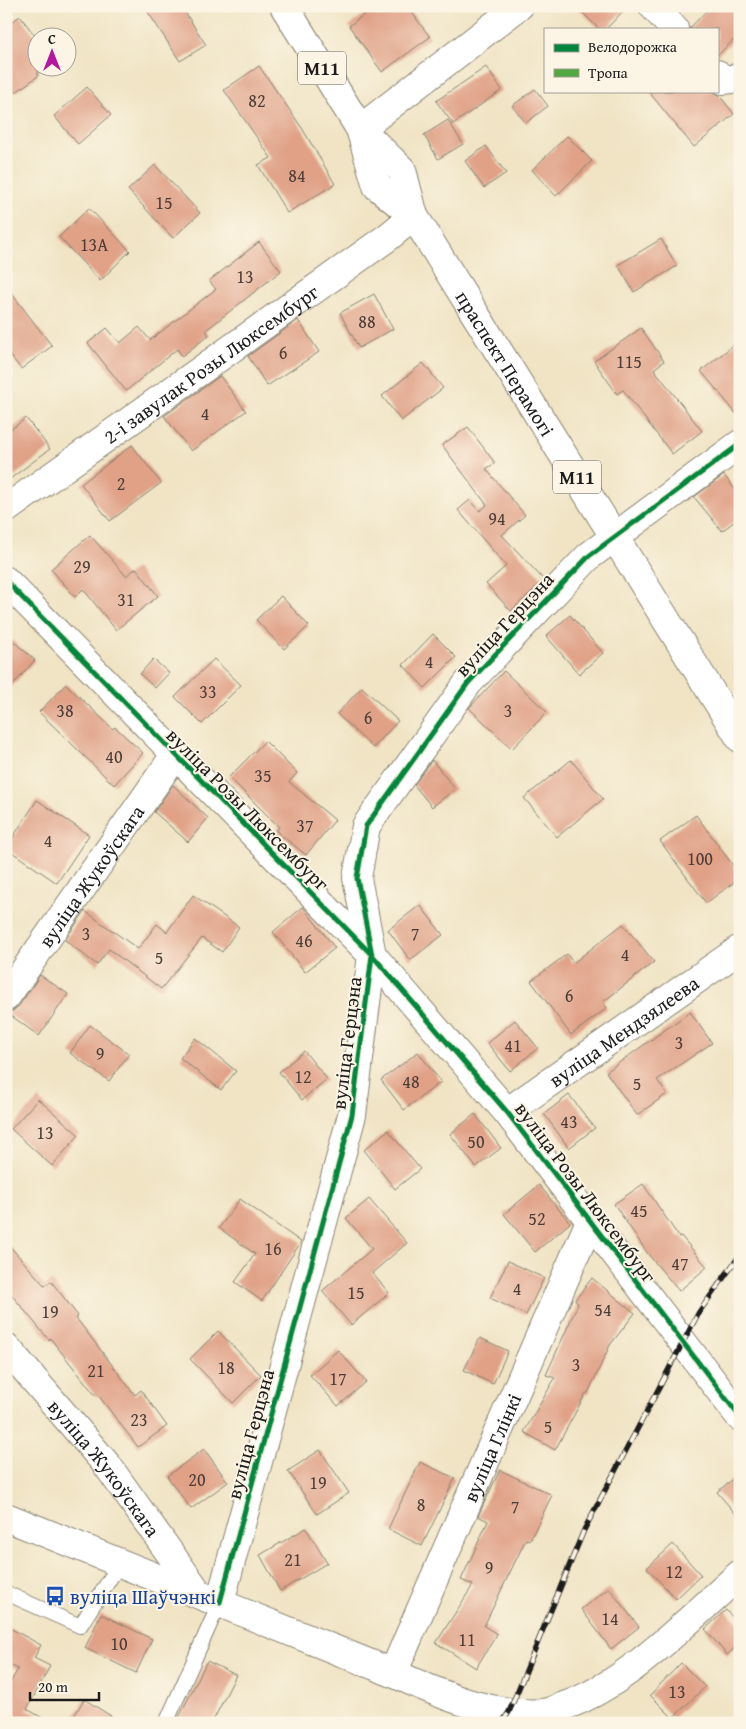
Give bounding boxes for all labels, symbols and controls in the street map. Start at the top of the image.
north arrow [28,28,78,78]
legend [544,28,718,92]
text: С [48,29,56,49]
text: Велодорожка [588,36,678,57]
road number: М11 [298,52,346,84]
text: Тропа [588,62,629,83]
house number: 82 [248,87,266,114]
house number: 84 [288,162,306,189]
house number: 15 [155,189,173,216]
house number: 13А [80,231,108,258]
house number: 13 [236,263,254,290]
street label: 2-і завулак Розы Люксембург [97,276,324,450]
street label: праспект Перамогі [449,284,562,442]
house number: 88 [358,308,376,335]
house number: 6 [279,339,287,366]
house number: 115 [616,348,642,375]
house number: 4 [201,400,209,427]
road number: М11 [553,461,601,494]
house number: 2 [117,470,125,497]
house number: 94 [488,505,506,532]
house number: 29 [73,553,91,580]
street label: вуліца Герцэна [448,565,560,683]
house number: 31 [117,586,135,613]
house number: 4 [425,648,433,675]
house number: 33 [199,678,217,705]
house number: 38 [56,697,74,724]
house number: 3 [504,697,512,724]
house number: 6 [364,704,372,731]
street label: вуліца Розы Люксембург [160,721,336,897]
house number: 40 [105,743,123,770]
house number: 35 [254,762,272,789]
street label: вуліца Жукоўскага [31,798,151,953]
house number: 37 [296,812,314,839]
house number: 4 [44,827,52,854]
house number: 100 [687,845,713,872]
house number: 3 [82,920,90,947]
house number: 7 [411,920,419,947]
house number: 46 [295,927,313,954]
house number: 4 [621,941,629,968]
house number: 5 [155,944,163,971]
street label: вуліца Мендзялеева [542,968,705,1093]
street label: вуліца Герцэна [323,974,369,1111]
house number: 6 [565,982,573,1009]
house number: 3 [675,1029,683,1056]
house number: 41 [504,1032,522,1059]
house number: 9 [96,1040,104,1067]
house number: 12 [294,1063,312,1090]
house number: 48 [402,1068,420,1095]
house number: 5 [633,1070,641,1097]
street label: вуліца Розы Люксембург [508,1096,664,1289]
house number: 43 [560,1108,578,1135]
house number: 13 [36,1119,54,1146]
house number: 50 [467,1128,485,1155]
house number: 45 [630,1197,648,1224]
house number: 52 [528,1205,546,1232]
house number: 16 [264,1235,282,1262]
house number: 47 [671,1250,689,1277]
house number: 4 [513,1275,521,1302]
house number: 15 [347,1279,365,1306]
house number: 54 [594,1296,612,1323]
house number: 19 [41,1298,59,1325]
house number: 3 [572,1351,580,1378]
house number: 18 [217,1354,235,1381]
house number: 21 [87,1357,105,1384]
street label: вуліца Герцэна [219,1365,281,1502]
house number: 17 [329,1365,347,1392]
street label: вуліца Глінкі [455,1388,528,1506]
street label: вуліца Жукоўскага [42,1392,168,1543]
house number: 23 [130,1406,148,1433]
house number: 5 [544,1413,552,1440]
house number: 20 [188,1466,206,1493]
house number: 19 [309,1469,327,1496]
house number: 8 [417,1491,425,1518]
house number: 7 [511,1493,519,1520]
house number: 21 [284,1546,302,1573]
house number: 9 [485,1554,493,1581]
house number: 12 [665,1558,683,1585]
place label: вуліца Шаўчэнкі [70,1582,216,1611]
bus stop icon: вуліца Шаўчэнкі [44,1585,66,1607]
house number: 14 [601,1605,619,1632]
house number: 11 [458,1626,476,1653]
house number: 10 [110,1630,128,1657]
scale bar [30,1669,99,1701]
text: 20 m [38,1676,69,1697]
house number: 13 [668,1678,686,1705]

